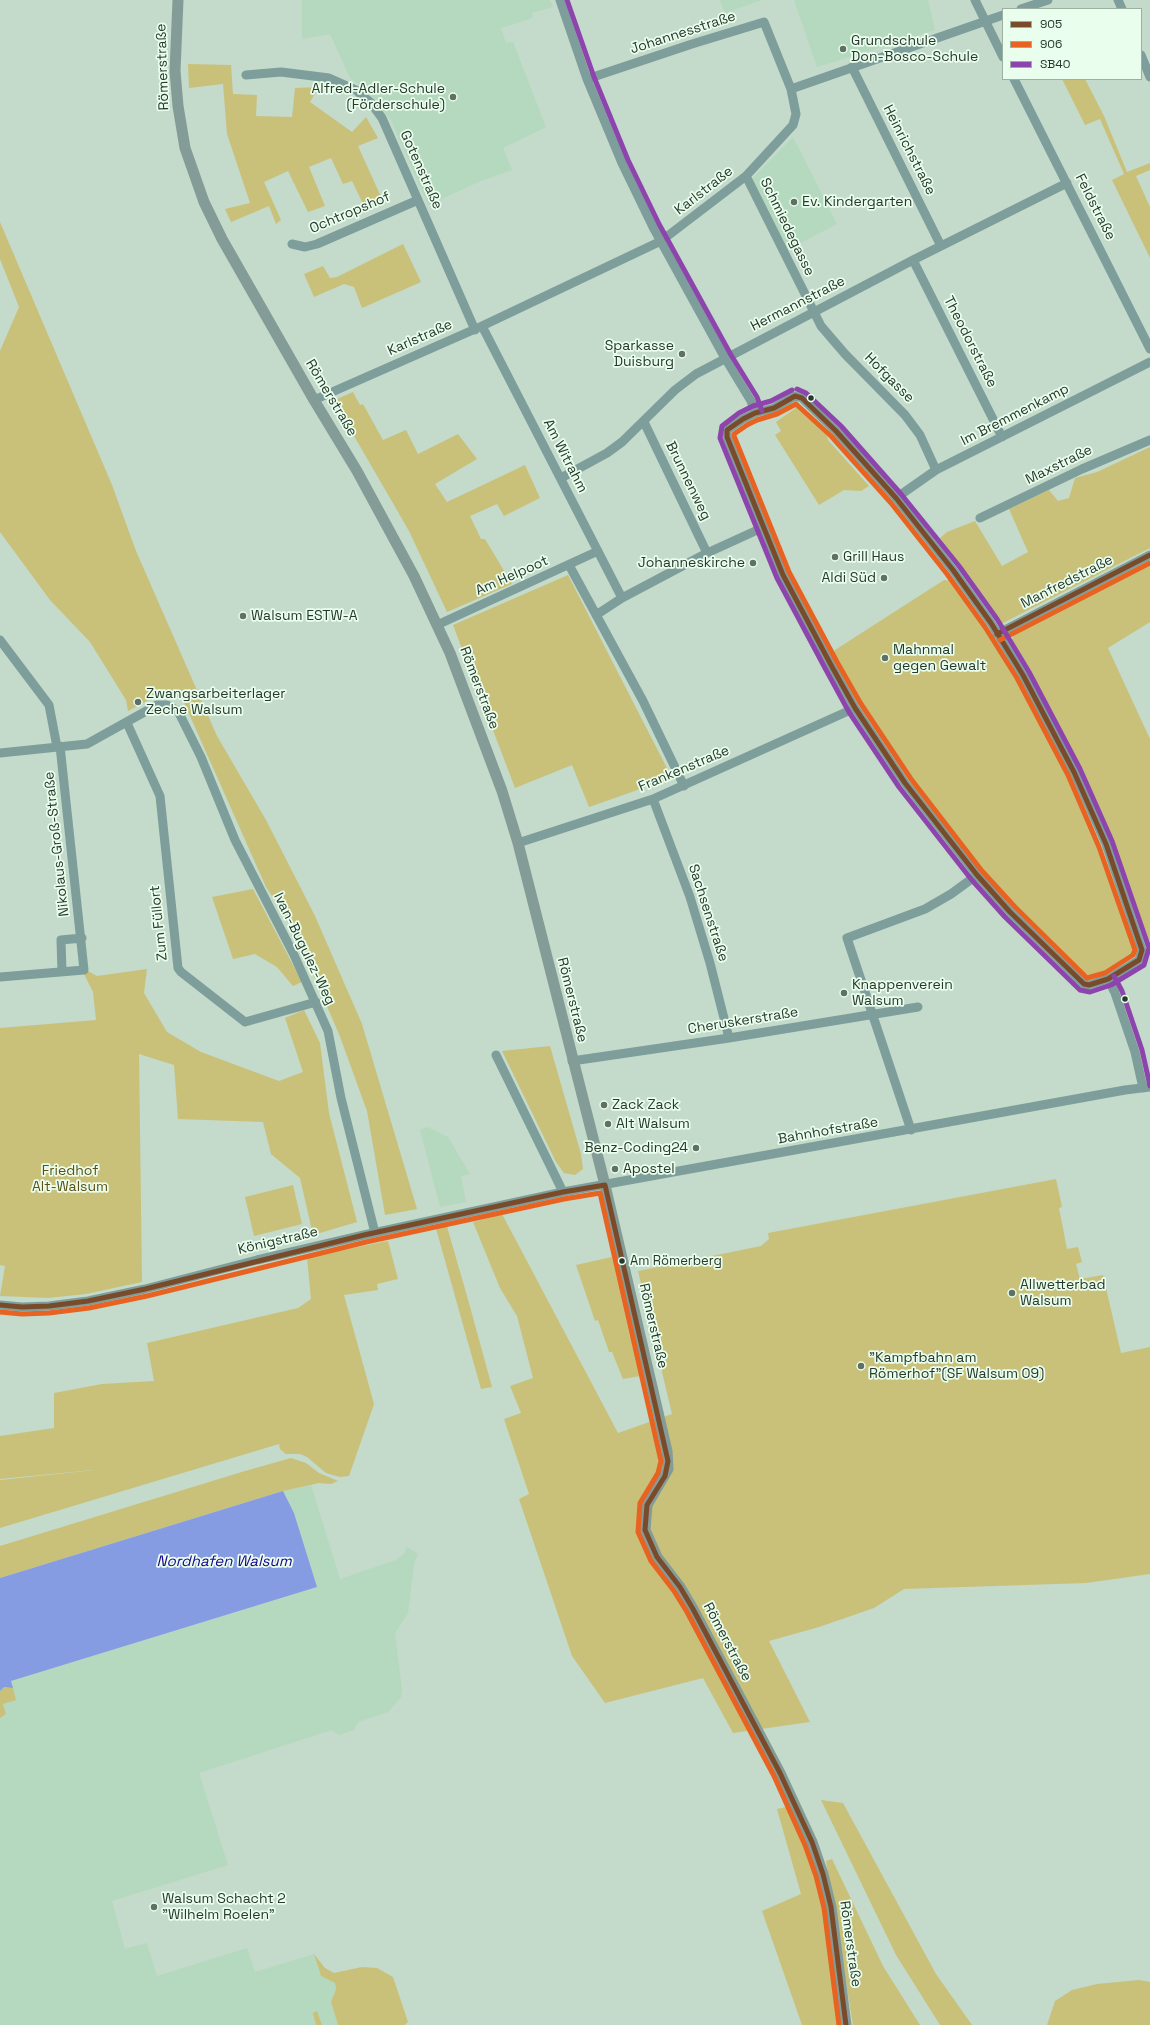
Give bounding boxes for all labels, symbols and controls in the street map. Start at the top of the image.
street label: Johannesstraße [628,8,738,58]
legend [1002,8,1142,80]
text: 905 [1040,16,1062,32]
street label: Römerstraße [153,23,173,111]
place label: Grundschule Don-Bosco-Schule [851,33,978,66]
text: 906 [1040,36,1062,52]
marker: Grundschule Don-Bosco-Schule [838,44,848,54]
text: SB40 [1040,56,1070,72]
place label: Alfred-Adler-Schule (Förderschule) [311,81,445,114]
marker: Alfred-Adler-Schule (Förderschule) [448,92,458,102]
street label: Heinrichstraße [879,102,939,198]
street label: Gotenstraße [396,128,446,212]
street label: Karlstraße [672,163,736,219]
street label: Feldstraße [1071,171,1119,243]
street label: Schmiedegasse [756,175,818,279]
street label: Ochtropshof [307,189,393,237]
place label: Ev. Kindergarten [802,194,912,210]
marker: Ev. Kindergarten [789,197,799,207]
street label: Hermannstraße [748,273,848,335]
street label: Theodorstraße [940,293,1000,391]
street label: Karlstraße [385,316,455,360]
place label: Sparkasse Duisburg [605,338,674,370]
marker: Sparkasse Duisburg [677,349,687,359]
street label: Hofgasse [861,350,917,406]
street label: Römerstraße [301,356,361,440]
street label: Im Bremmenkamp [958,380,1072,450]
unlabelled marker [806,393,816,403]
street label: Am Witrahm [539,416,591,496]
street label: Brunnenweg [662,439,714,523]
street label: Maxstraße [1023,442,1095,488]
place label: Grill Haus [843,549,904,565]
street label: Am Helpoot [473,552,551,600]
marker: Grill Haus [830,552,840,562]
street label: Manfredstraße [1018,552,1116,612]
place label: Johanneskirche [638,555,745,571]
marker: Johanneskirche [748,558,758,568]
place label: Aldi Süd [822,570,876,586]
marker: Aldi Süd [879,573,889,583]
place label: Walsum ESTW-A [251,608,357,624]
marker: Walsum ESTW-A [238,611,248,621]
place label: Mahnmal gegen Gewalt [893,642,986,674]
street label: Römerstraße [456,644,502,732]
marker: Mahnmal gegen Gewalt [880,653,890,663]
place label: Zwangsarbeiterlager Zeche Walsum [146,686,286,718]
marker: Zwangsarbeiterlager Zeche Walsum [133,697,143,707]
street label: Frankenstraße [636,742,732,796]
street label: Nikolaus-Groß-Straße [41,771,73,917]
street label: Sachsenstraße [684,862,732,964]
street label: Zum Füllort [147,885,171,961]
street label: Ivan-Bugulez-Weg [270,890,338,1008]
street label: Römerstraße [553,956,591,1044]
place label: Knappenverein Walsum [852,977,953,1010]
marker: Knappenverein Walsum [839,988,849,998]
unlabelled marker [1120,994,1130,1004]
street label: Cheruskerstraße [687,1004,799,1038]
place label: Zack Zack [612,1097,679,1113]
marker: Zack Zack [599,1100,609,1110]
street label: Bahnhofstraße [777,1114,879,1148]
place label: Alt Walsum [616,1116,690,1132]
marker: Alt Walsum [603,1119,613,1129]
place label: Benz-Coding24 [584,1140,688,1156]
marker: Benz-Coding24 [691,1143,701,1153]
place label: Apostel [623,1161,675,1177]
park label: Friedhof Alt-Walsum [32,1163,108,1196]
marker: Apostel [610,1164,620,1174]
street label: Königstraße [236,1224,320,1258]
place label: Am Römerberg [630,1253,722,1269]
marker: Am Römerberg [617,1256,627,1266]
place label: Allwetterbad Walsum [1020,1277,1105,1310]
street label: Römerstraße [635,1282,671,1370]
marker: Allwetterbad Walsum [1007,1288,1017,1298]
place label: "Kampfbahn am Römerhof"(SF Walsum 09) [869,1350,1044,1382]
marker: "Kampfbahn am Römerhof"(SF Walsum 09) [856,1361,866,1371]
water label: Nordhafen Walsum [156,1553,292,1571]
street label: Römerstraße [699,1600,755,1684]
place label: Walsum Schacht 2 "Wilhelm Roelen" [162,1891,286,1924]
street label: Römerstraße [836,1900,864,1988]
marker: Walsum Schacht 2 "Wilhelm Roelen" [149,1902,159,1912]

